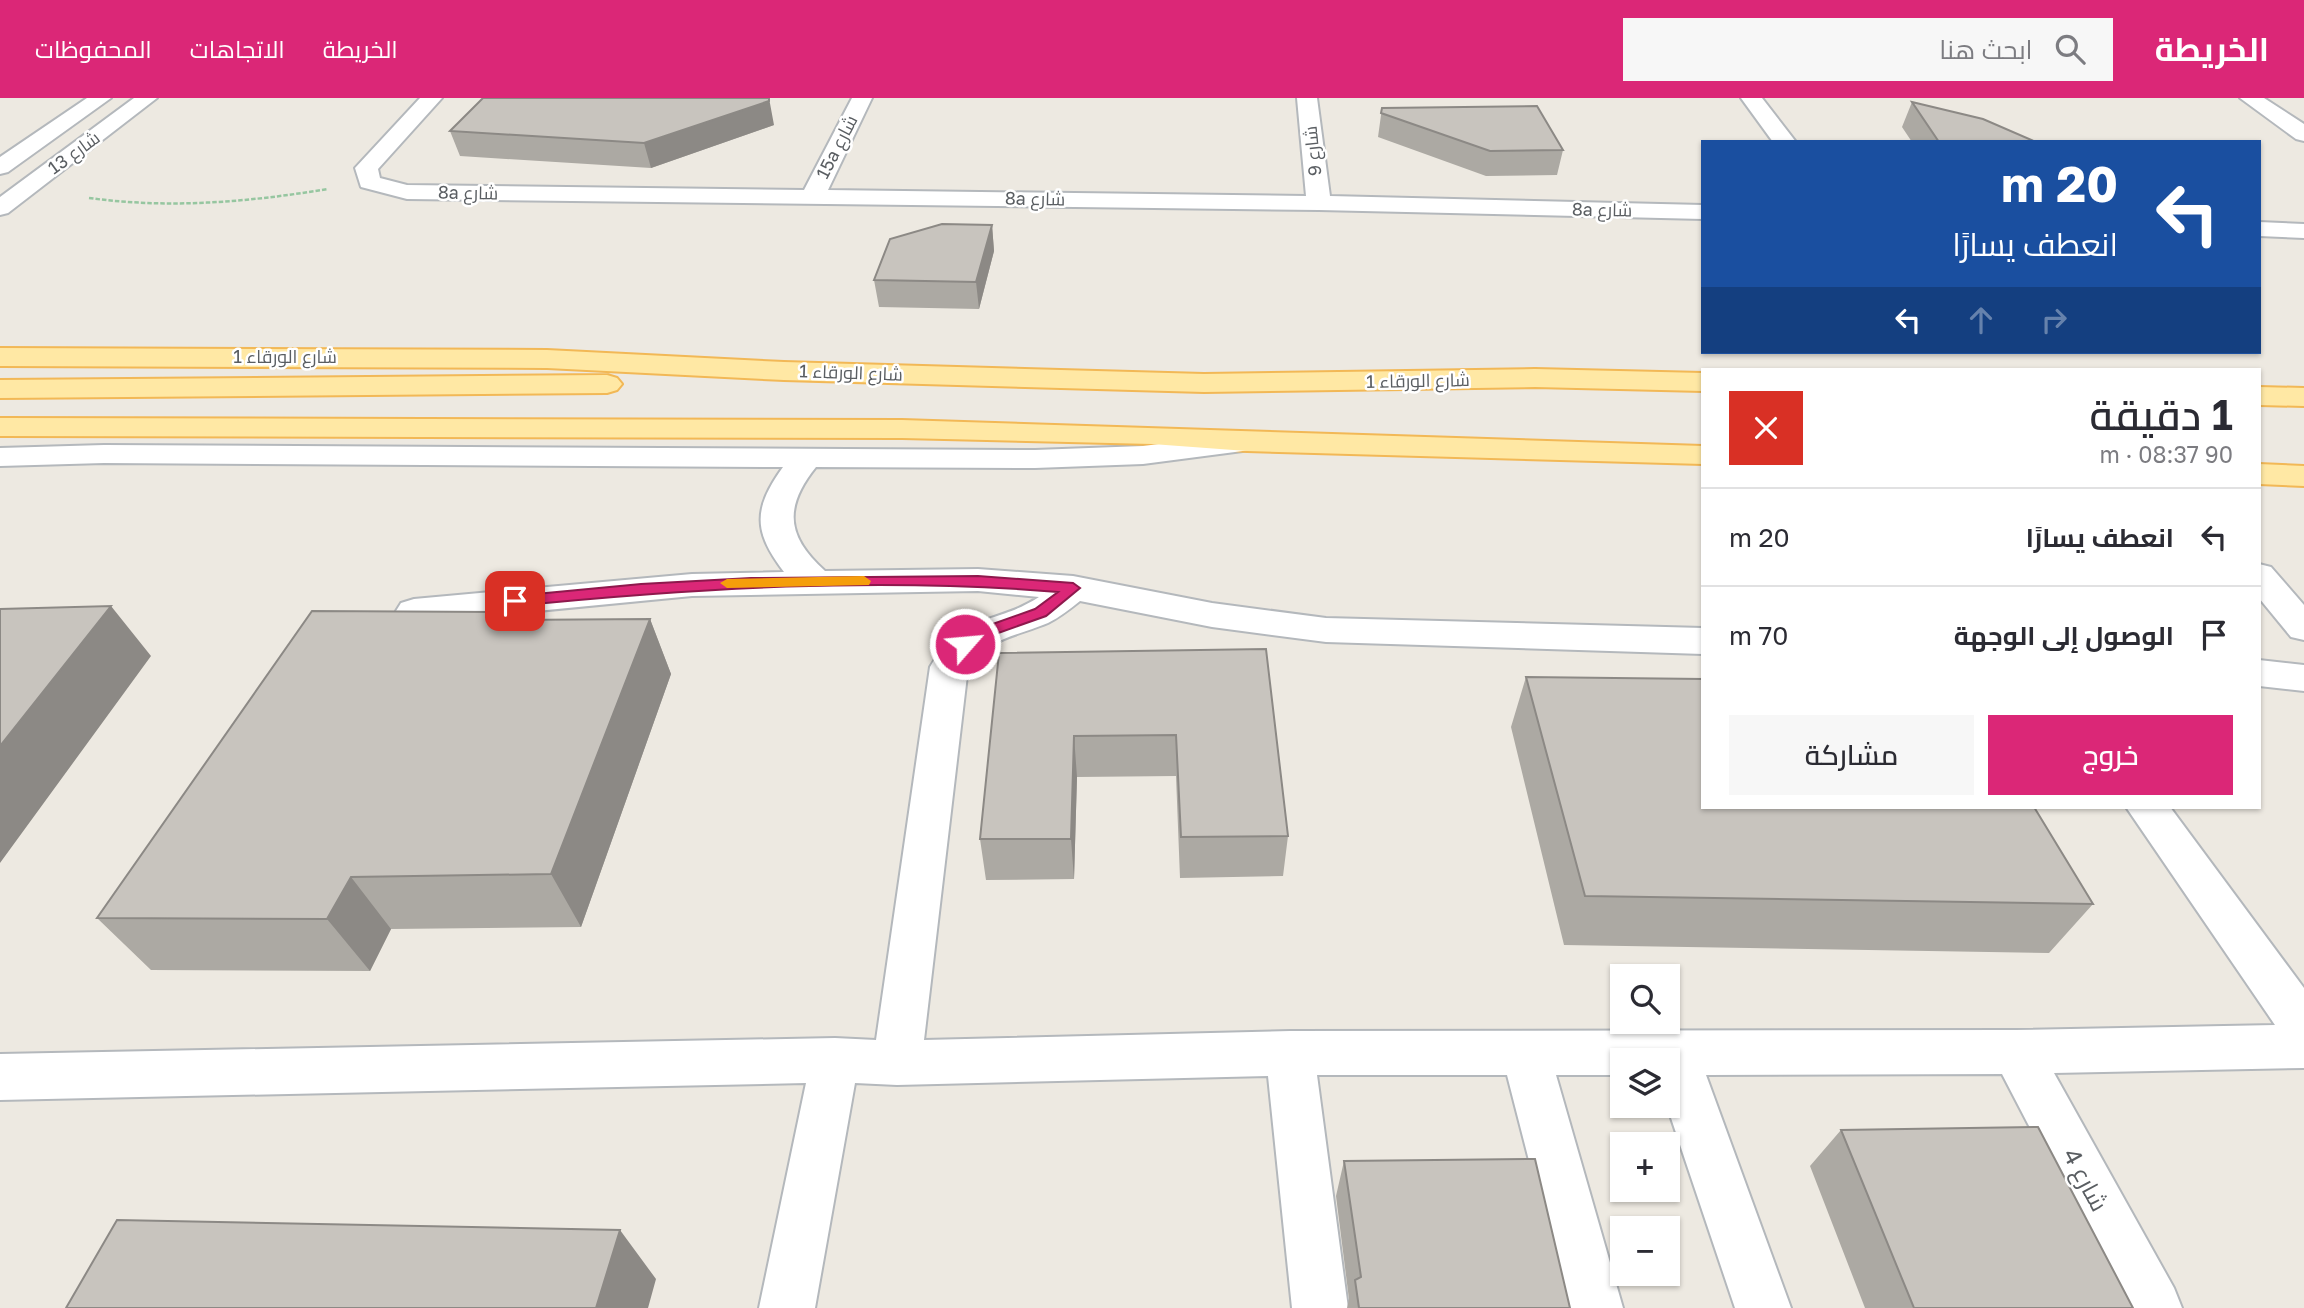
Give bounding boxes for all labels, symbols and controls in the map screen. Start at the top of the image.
search box [1623,18,2113,81]
text: الخريطة [2155,29,2269,68]
icon: search [2051,30,2089,68]
text: المحفوظات [35,34,152,63]
text: الاتجاهات [190,34,285,63]
text: الخريطة [323,34,398,63]
text: ابحث هنا [1939,34,2033,65]
street label: 15a شارع [811,111,863,183]
street label: شارع 9 [1298,125,1328,177]
street label: شارع 13 [43,126,105,180]
text: 20 m [2001,154,2118,213]
icon: left [2142,168,2233,259]
street label: 8a شارع [438,180,498,206]
street label: 8a شارع [1005,186,1065,212]
street label: 8a شارع [1572,197,1632,223]
text: انعطف يسارًا [1952,225,2118,263]
icon: left [1889,301,1927,339]
icon: ahead [1962,301,2000,339]
icon: right [2035,301,2073,339]
street label: شارع الورقاء 1 [233,345,337,369]
street label: شارع الورقاء 1 [799,359,903,387]
street label: شارع الورقاء 1 [1366,368,1470,394]
text: 1 دقيقة [2089,389,2233,439]
button: close [1729,391,1803,465]
text: 90 m · 08:37 [2099,440,2233,468]
icon: left [2195,518,2233,556]
text: 20 m [1729,522,1790,553]
text: انعطف يسارًا [2026,522,2174,553]
pin [485,571,545,631]
icon: arrive [496,582,534,620]
position arrow [928,607,1002,681]
icon: arrive [2195,616,2233,654]
text: 70 m [1729,620,1788,651]
text: الوصول إلى الوجهة [1954,620,2174,651]
button: مشاركة [1729,715,1974,795]
button: خروج [1988,715,2233,795]
map controls [1610,964,1680,1286]
button: search [1610,964,1680,1034]
button: layers [1610,1048,1680,1118]
button: + [1610,1132,1680,1202]
street label: شارع 4 [2055,1143,2115,1217]
button: − [1610,1216,1680,1286]

